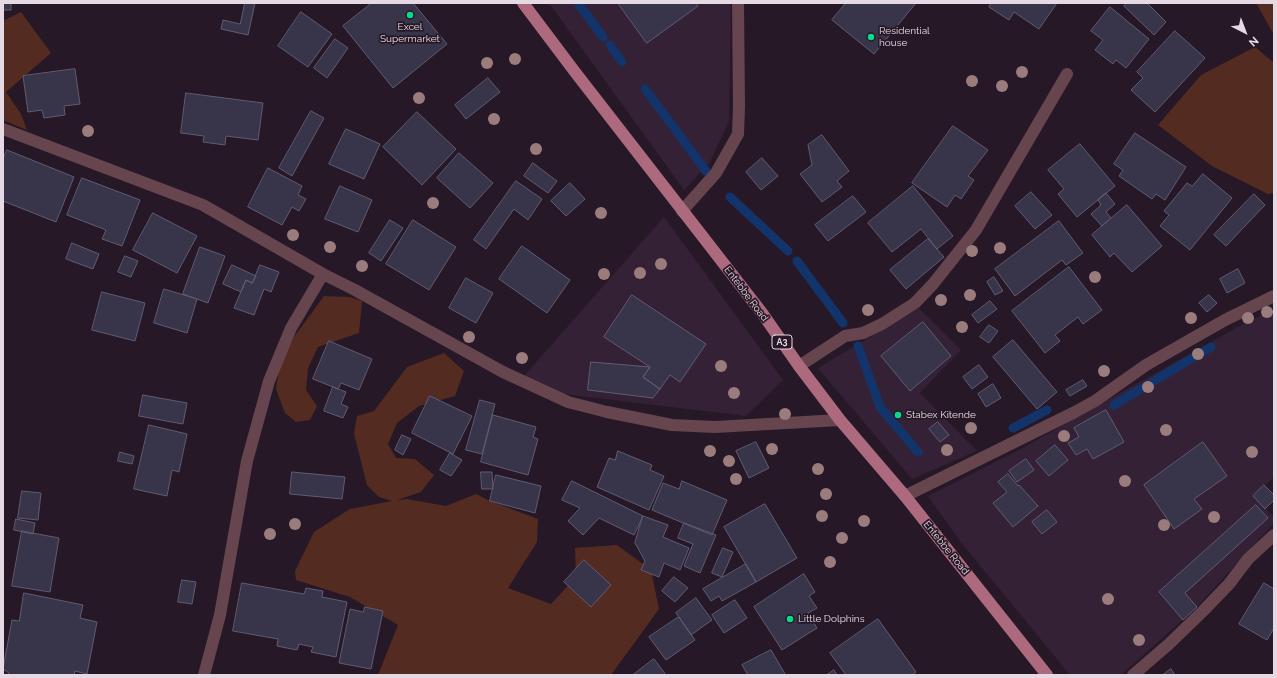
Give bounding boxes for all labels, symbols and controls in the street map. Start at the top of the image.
marker: Excel Supermarket [405,10,415,20]
north arrow [1225,12,1265,52]
place label: Excel Supermarket [380,21,440,44]
place label: Residential house [879,25,930,48]
marker: Residential house [866,32,876,42]
text: N [1246,34,1261,49]
street label: Entebbe Road [721,264,771,324]
road number: A3 [772,335,792,349]
place label: Stabex Kitende [906,409,976,421]
marker: Stabex Kitende [893,410,903,420]
street label: Entebbe Road [921,519,971,577]
place label: Little Dolphins [798,613,865,625]
marker: Little Dolphins [785,614,795,624]

